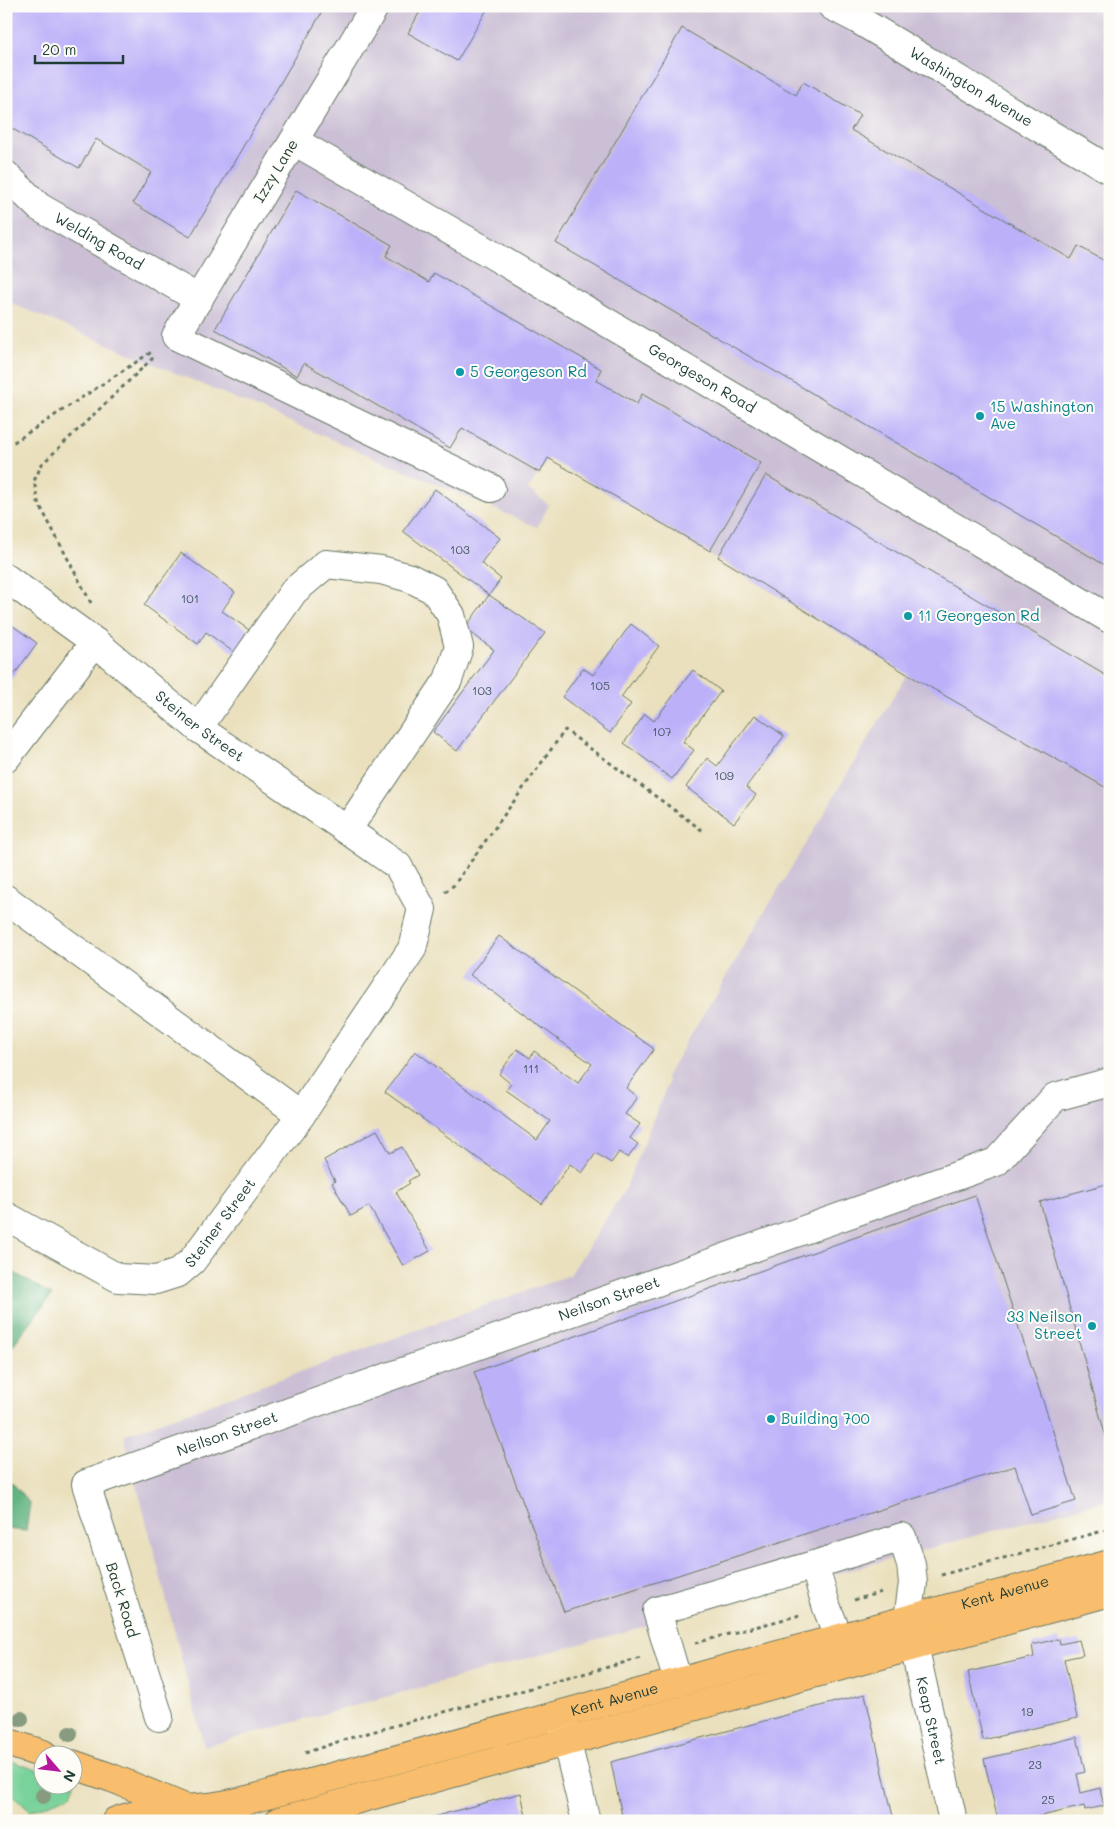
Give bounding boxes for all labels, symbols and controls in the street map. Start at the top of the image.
scale bar [35,32,122,64]
text: 20 m [42,39,76,59]
street label: Washington Avenue [906,42,1037,131]
street label: Izzy Lane [248,135,302,206]
street label: Welding Road [51,207,147,274]
street label: Georgeson Road [645,338,760,417]
place label: 5 Georgeson Rd [470,361,587,381]
marker: 5 Georgeson Rd [454,366,466,378]
place label: 15 Washington Ave [990,396,1094,433]
marker: 15 Washington Ave [974,410,986,422]
house number: 103 [450,541,470,557]
house number: 101 [181,590,199,606]
place label: 11 Georgeson Rd [918,605,1039,625]
marker: 11 Georgeson Rd [902,610,914,622]
house number: 105 [590,677,610,693]
house number: 103 [472,682,492,698]
street label: Steiner Street [151,685,248,766]
house number: 107 [652,723,672,739]
house number: 109 [714,767,734,783]
house number: 111 [523,1060,539,1076]
street label: Steiner Street [180,1174,259,1272]
street label: Neilson Street [555,1271,662,1325]
place label: 33 Neilson Street [1006,1306,1082,1343]
marker: 33 Neilson Street [1086,1320,1098,1332]
street label: Neilson Street [174,1406,280,1460]
place label: Building 700 [781,1408,870,1428]
marker: Building 700 [765,1413,777,1425]
street label: Back Road [102,1560,144,1640]
street label: Kent Avenue [959,1570,1051,1613]
street label: Keap Street [912,1674,951,1766]
street label: Kent Avenue [568,1677,660,1720]
house number: 19 [1021,1703,1033,1719]
north arrow [32,1744,82,1794]
house number: 23 [1028,1756,1042,1772]
text: N [59,1767,81,1785]
house number: 25 [1041,1791,1055,1807]

